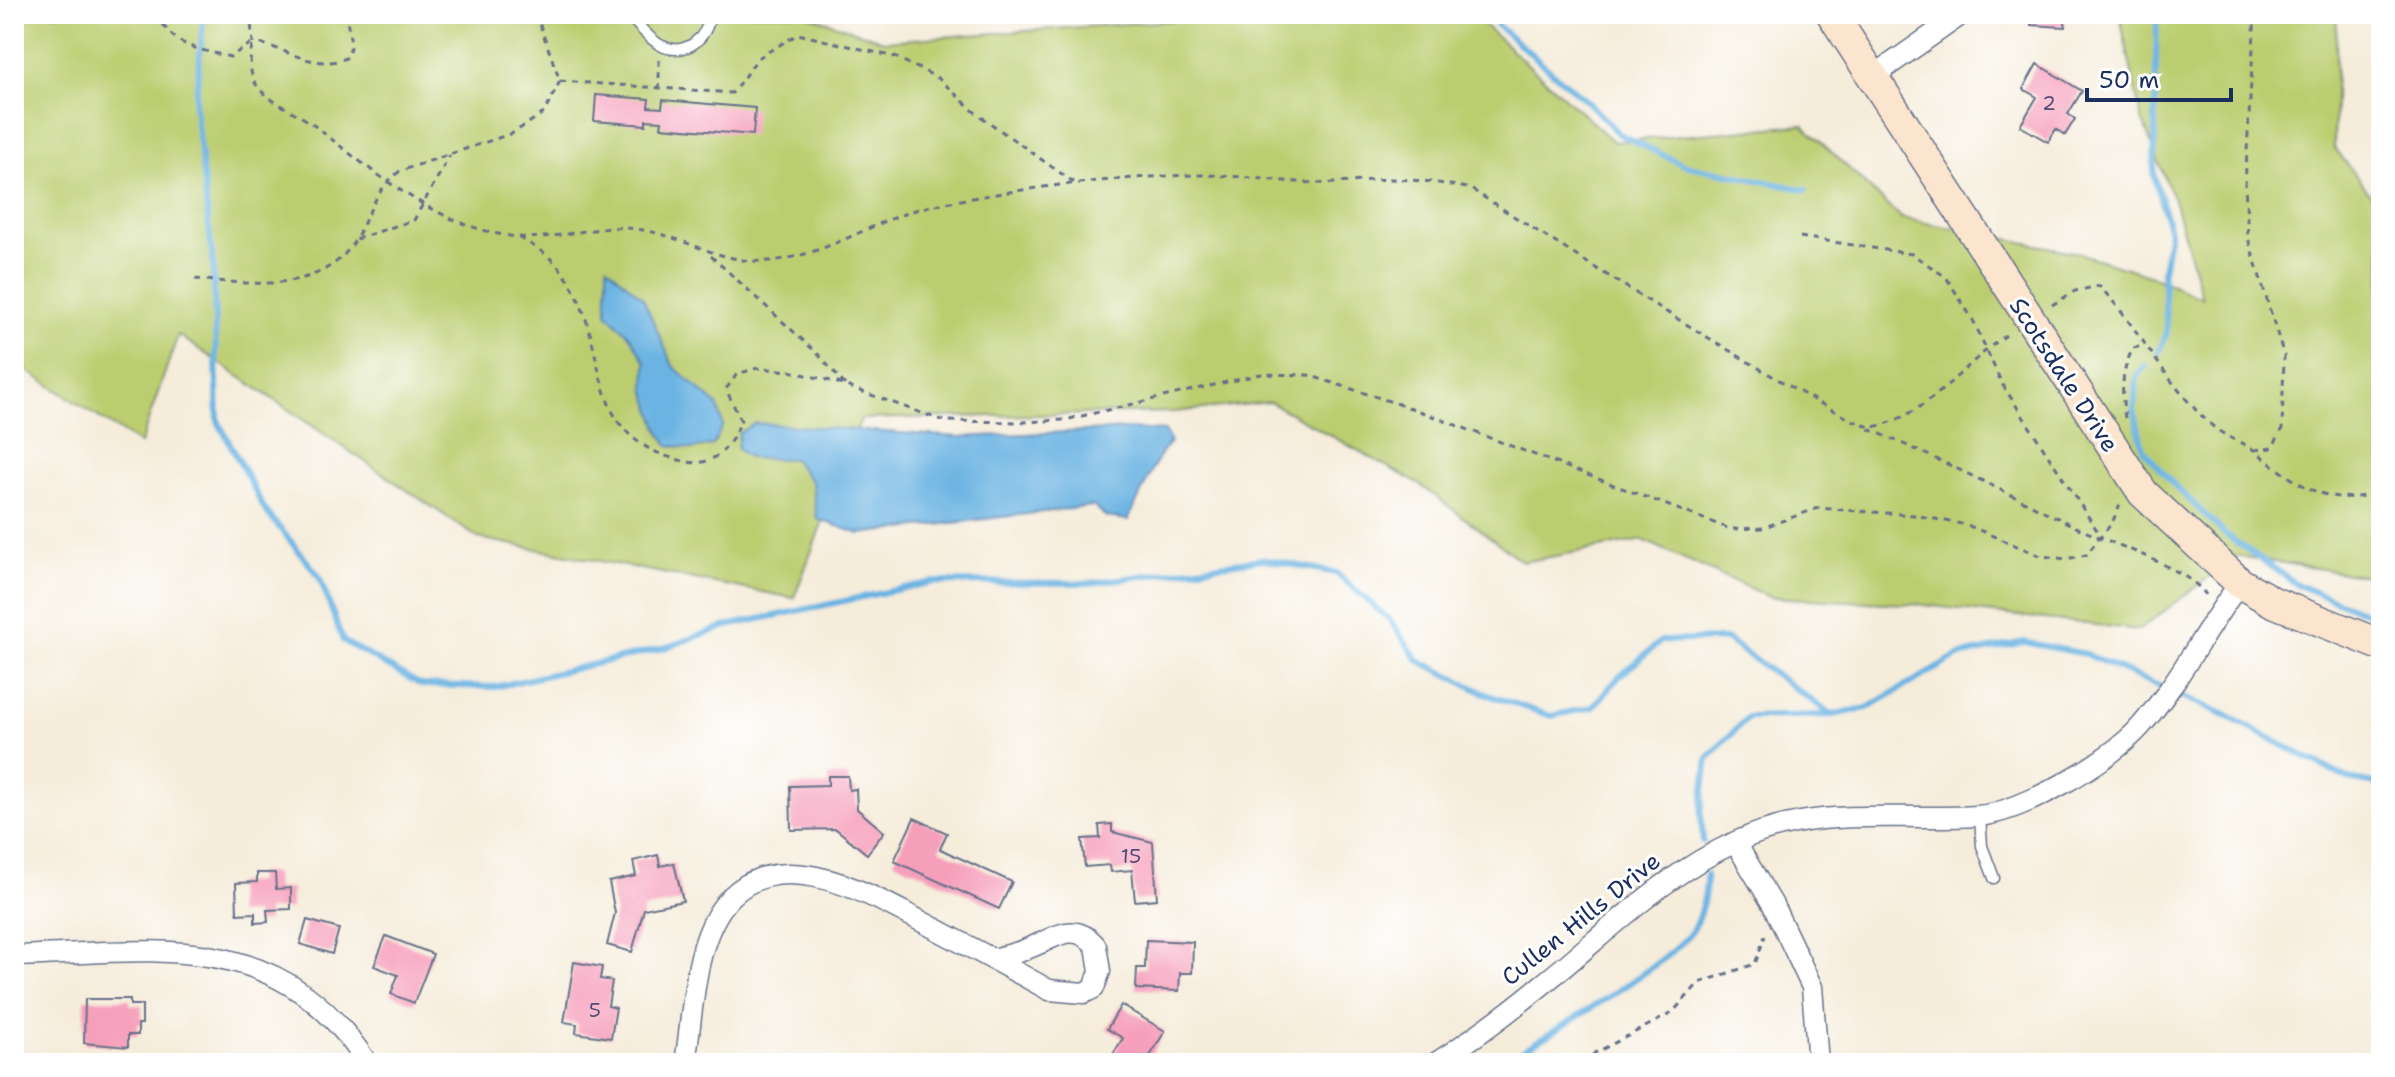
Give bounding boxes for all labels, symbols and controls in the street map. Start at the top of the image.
scale bar [2087,52,2231,102]
text: 50 m [2099,64,2159,96]
house number: 2 [2042,90,2056,116]
street label: Scotsdale Drive [2002,291,2126,459]
house number: 15 [1121,843,1141,869]
street label: Cullen Hills Drive [1495,845,1667,993]
house number: 5 [589,997,601,1023]

